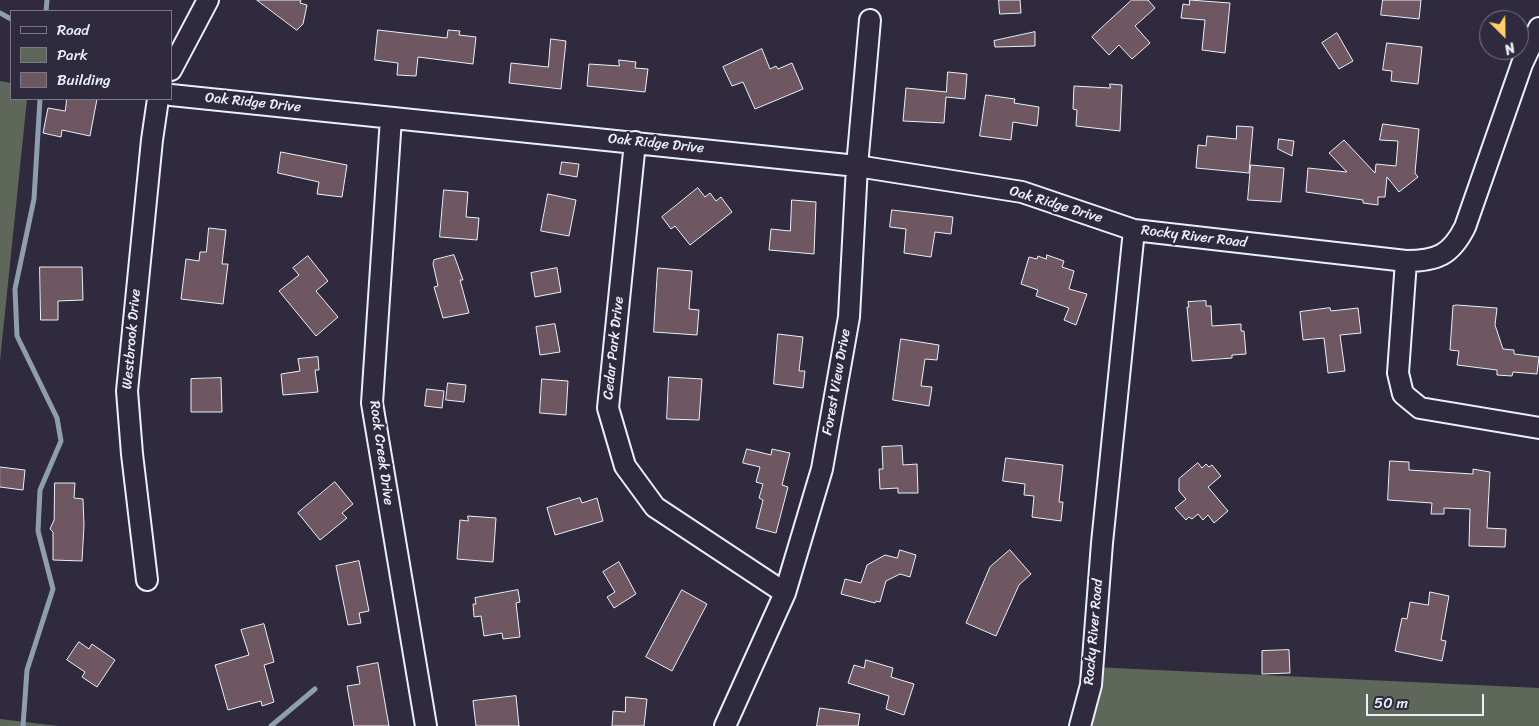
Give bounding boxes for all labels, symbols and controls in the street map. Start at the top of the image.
legend [10,10,172,100]
north arrow [1479,10,1529,60]
text: Road [57,17,89,43]
text: N [1500,35,1519,62]
text: Park [57,42,88,68]
text: Building [57,67,111,93]
street label: Oak Ridge Drive [204,90,302,116]
street label: Oak Ridge Drive [607,131,705,157]
street label: Oak Ridge Drive [1007,183,1105,227]
street label: Rocky River Road [1140,222,1248,252]
street label: Westbrook Drive [119,288,145,390]
street label: Cedar Park Drive [600,296,628,400]
street label: Forest View Drive [819,327,855,437]
street label: Rock Creek Drive [365,400,397,506]
street label: Rocky River Road [1081,578,1107,686]
scale bar [1369,684,1486,716]
text: 50 m [1374,690,1408,716]

